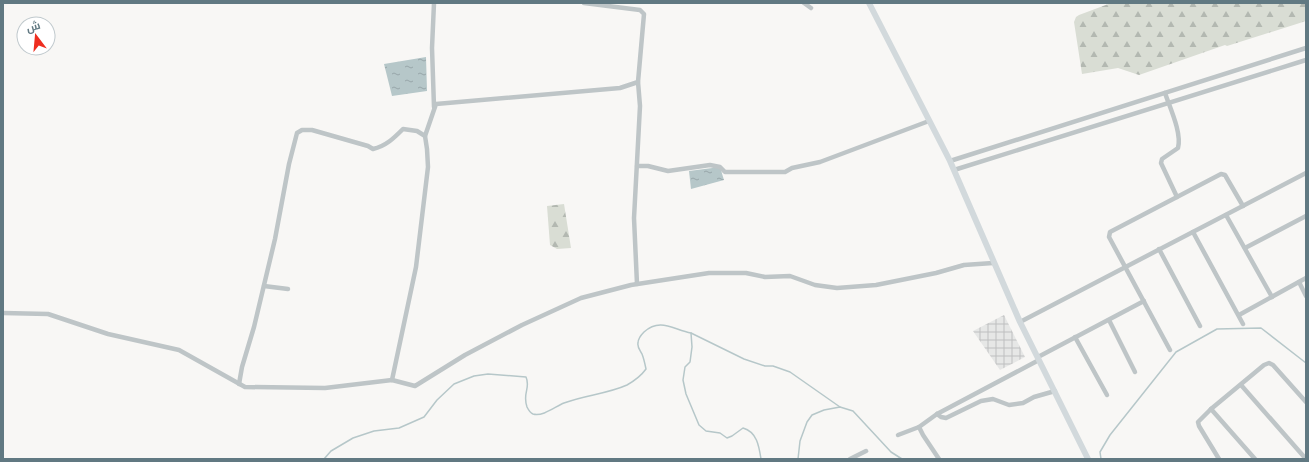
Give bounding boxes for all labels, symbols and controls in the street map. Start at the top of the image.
north arrow [16,16,56,56]
text: ش [25,19,42,35]

